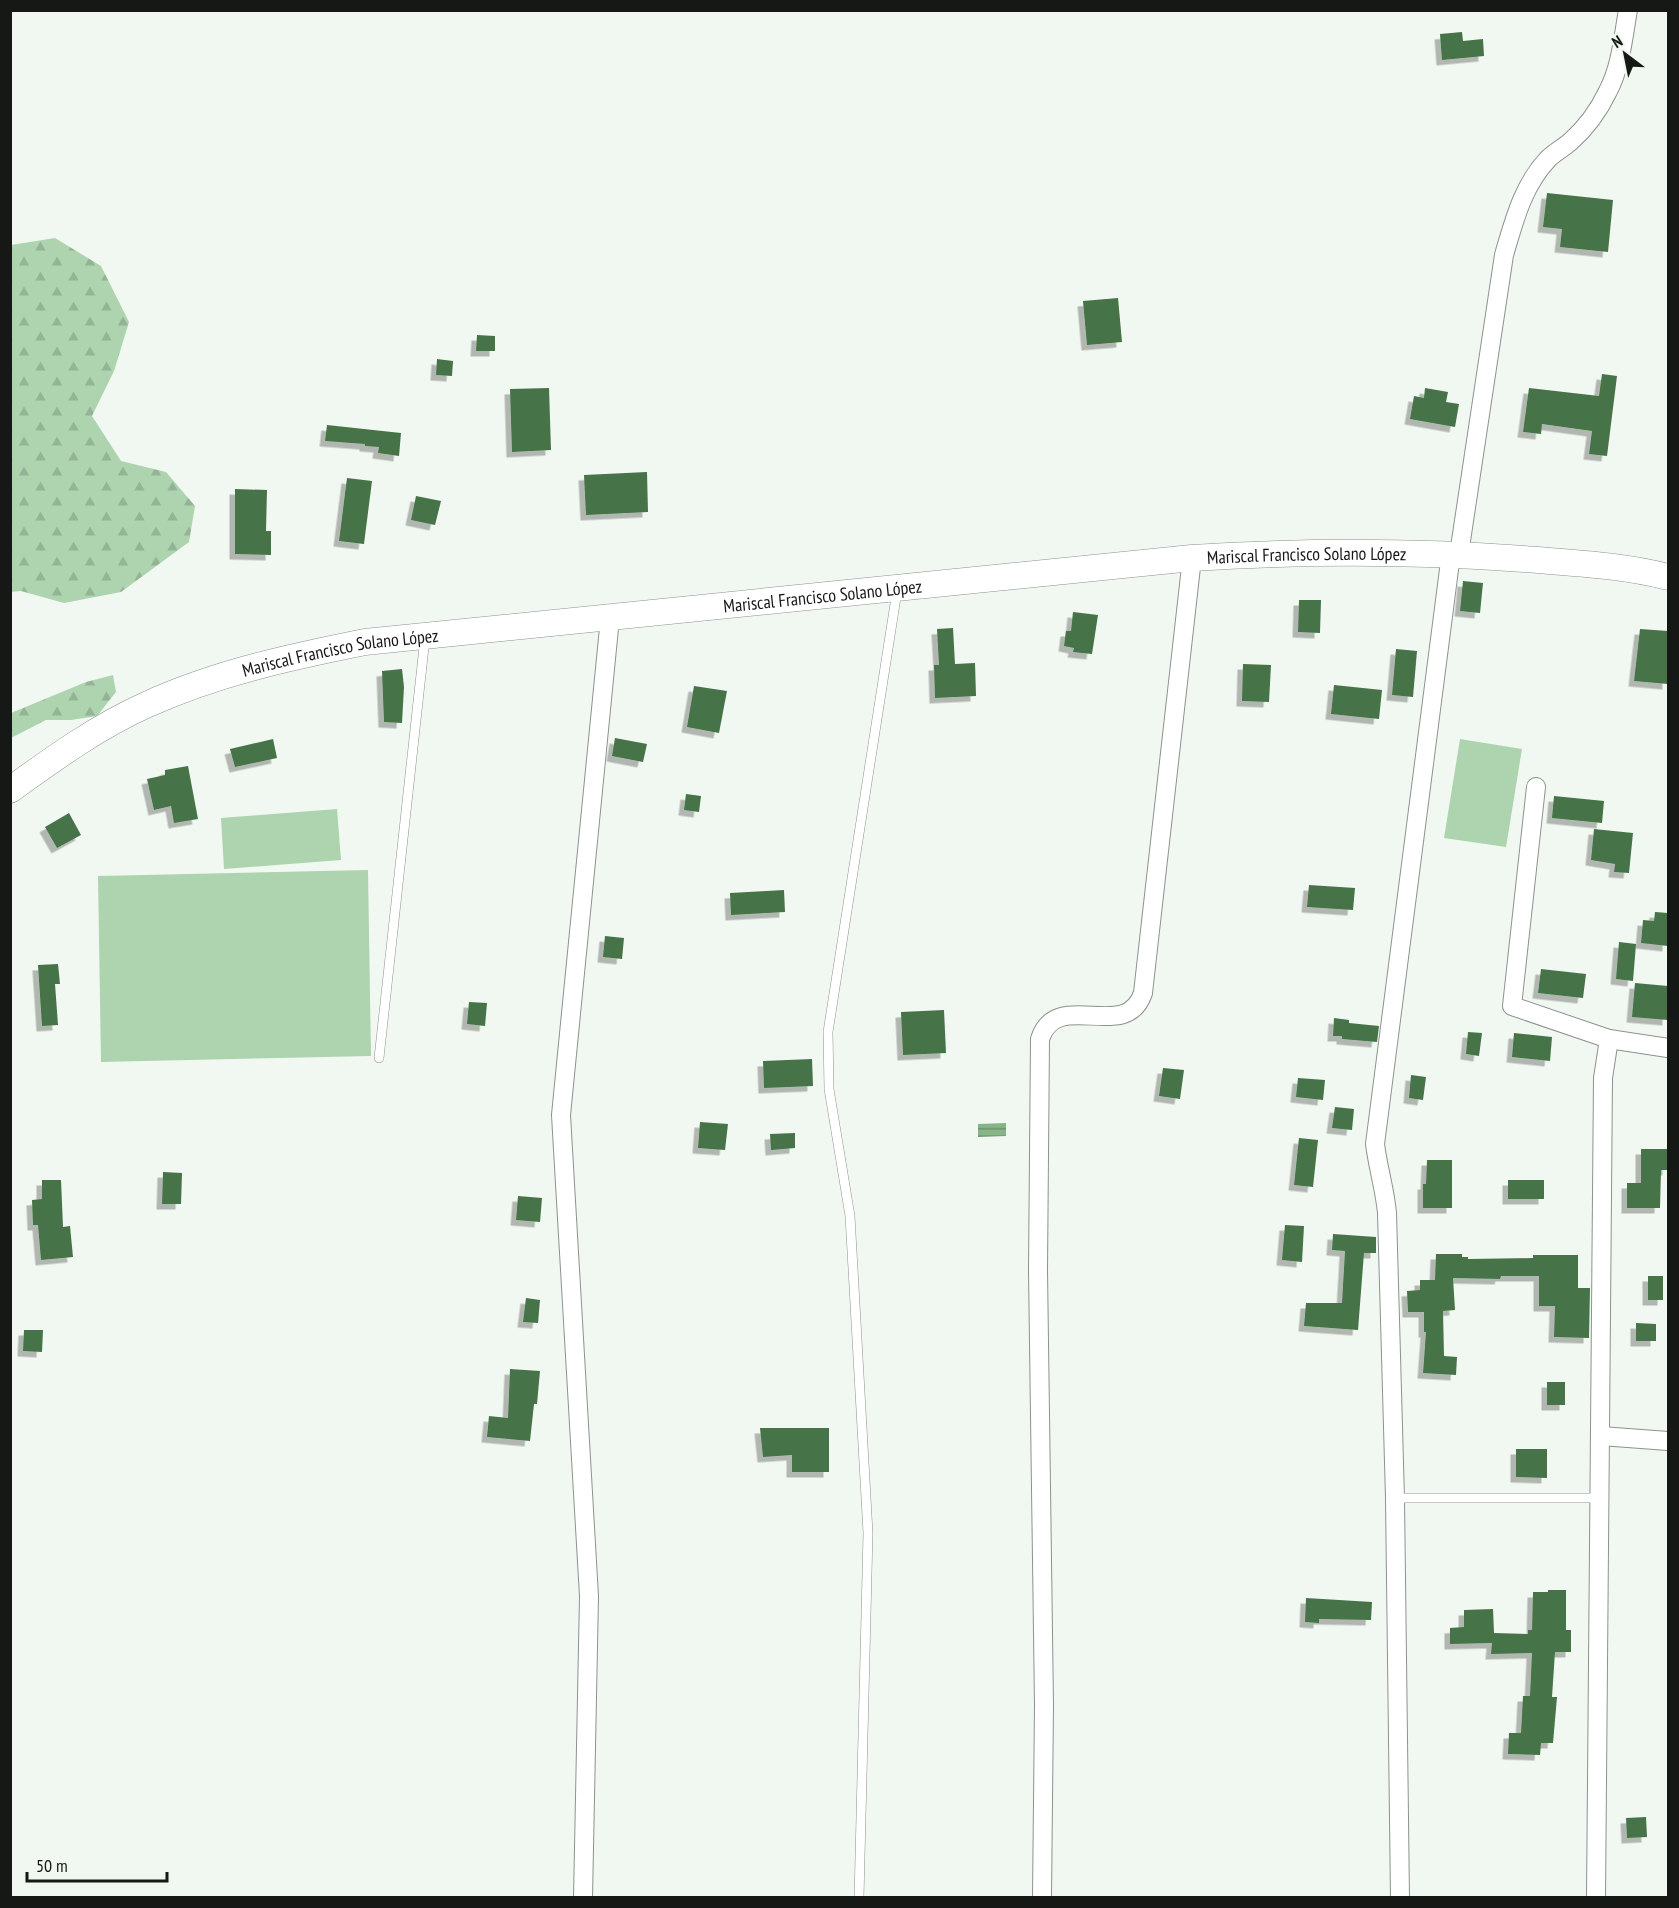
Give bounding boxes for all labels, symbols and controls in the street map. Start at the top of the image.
north arrow [1595,24,1655,84]
text: N [1608,31,1626,52]
street label: Mariscal Francisco Solano López [1206,541,1407,569]
street label: Mariscal Francisco Solano López [722,574,923,617]
street label: Mariscal Francisco Solano López [239,623,439,681]
scale bar [27,1845,166,1883]
text: 50 m [36,1854,68,1877]

